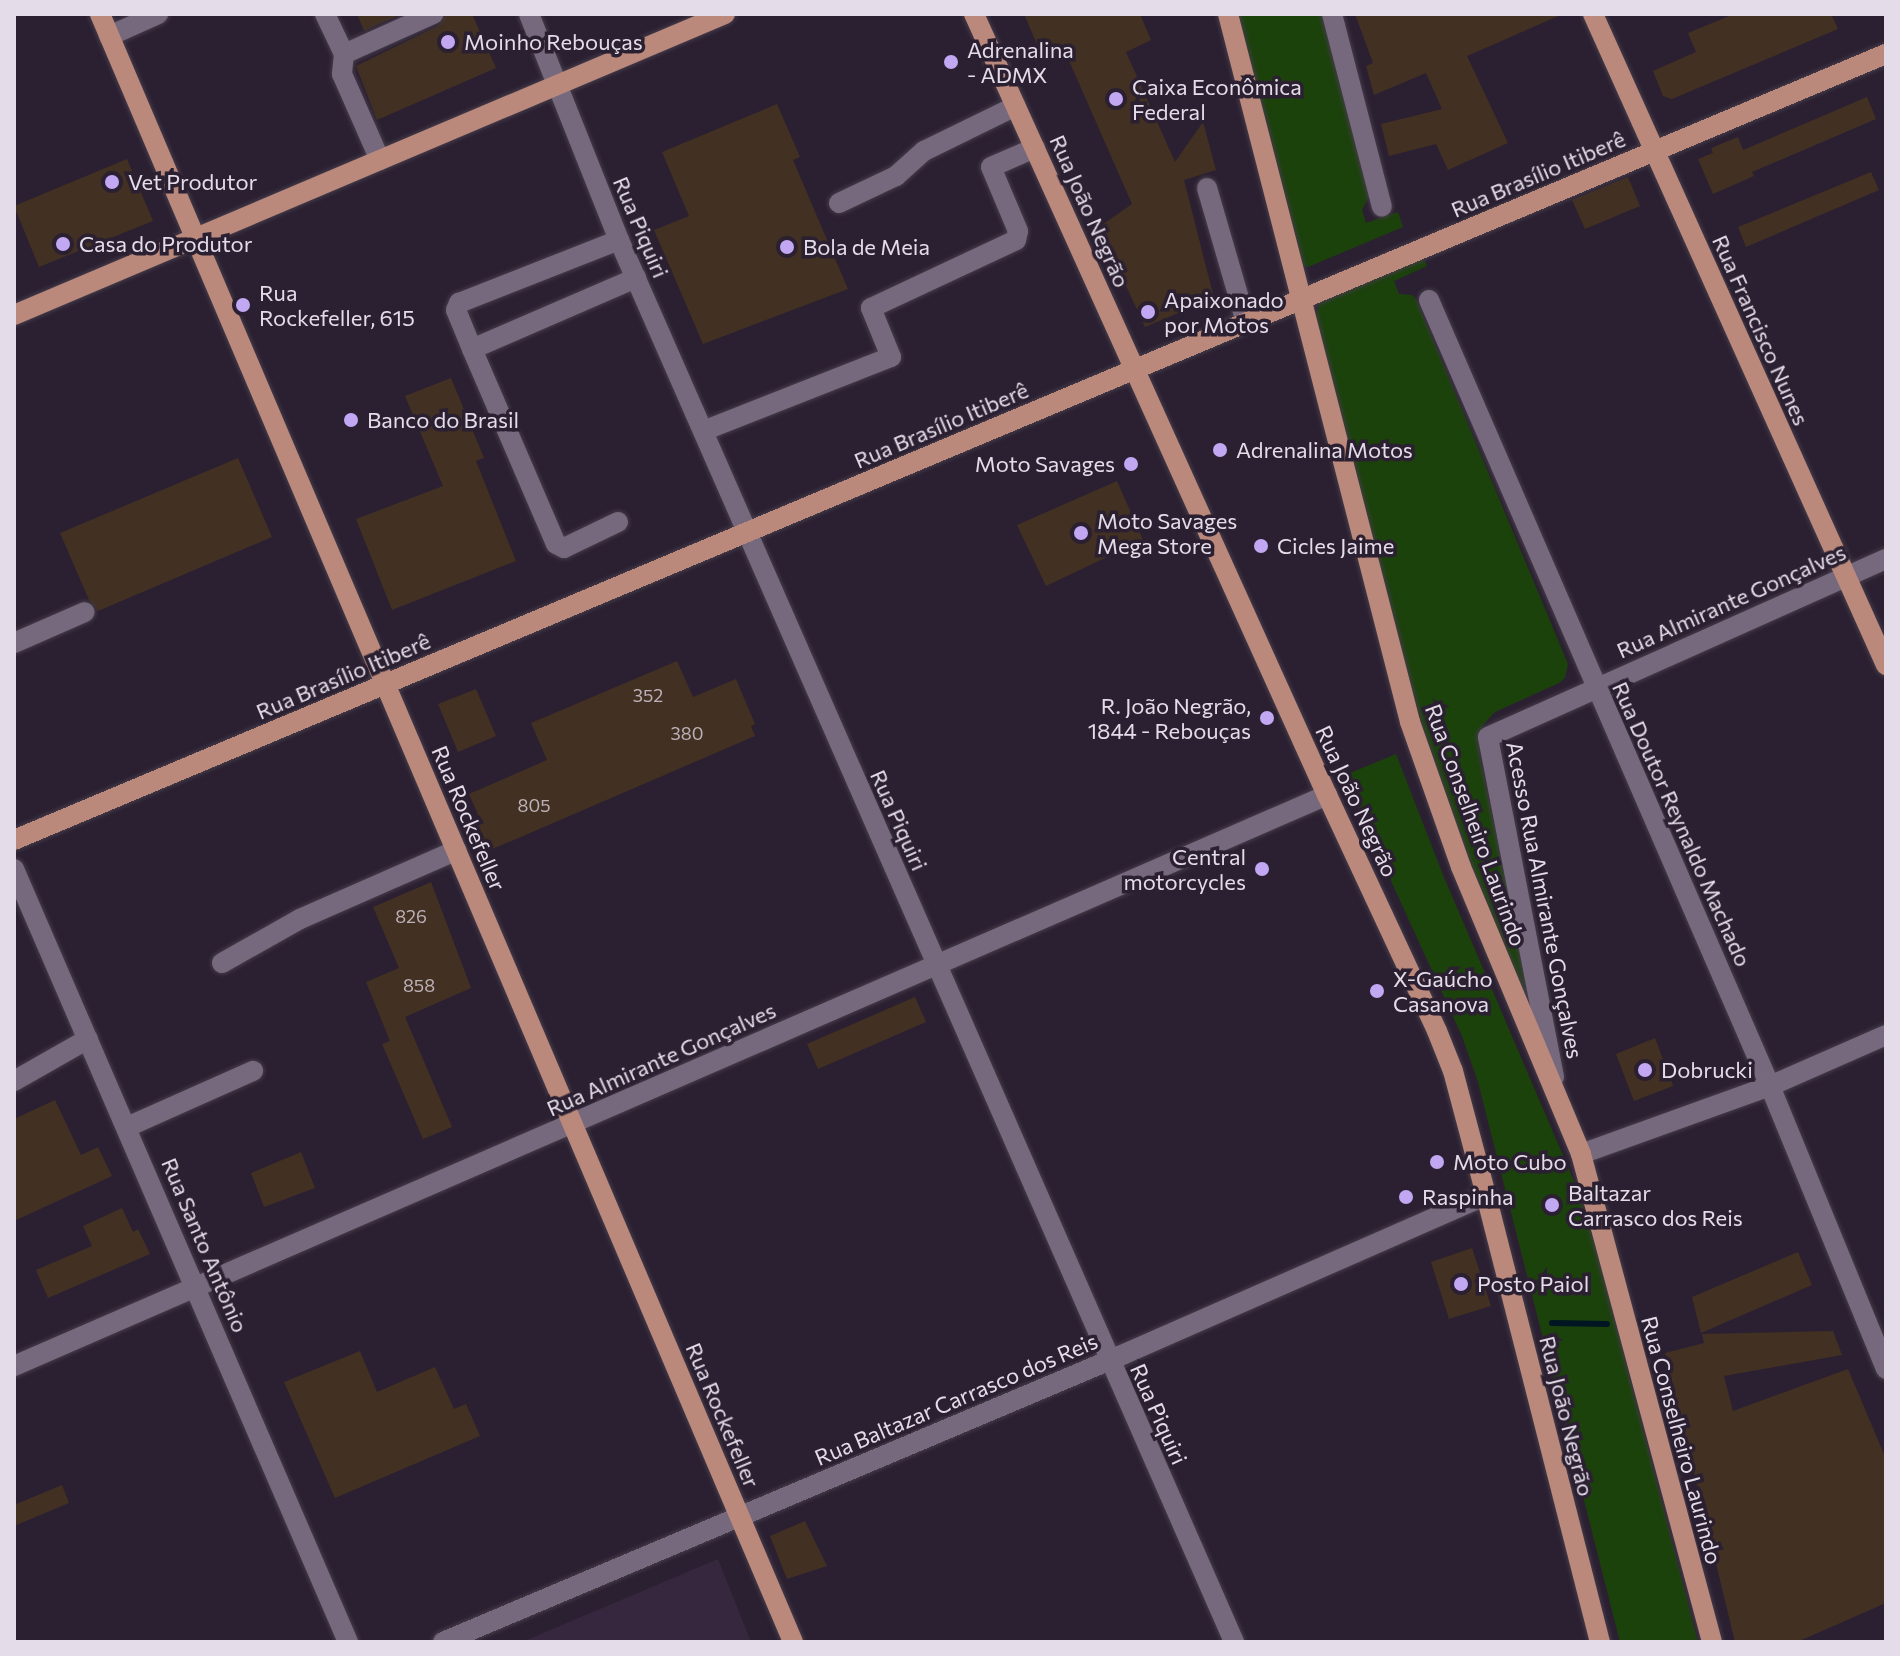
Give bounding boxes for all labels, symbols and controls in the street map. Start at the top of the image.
place label: Moinho Rebouças [464,29,643,55]
marker: Moinho Rebouças [439,33,457,51]
place label: Adrenalina - ADMX [967,36,1074,88]
marker: Adrenalina - ADMX [942,53,960,71]
place label: Caixa Econômica Federal [1132,73,1302,124]
marker: Caixa Econômica Federal [1107,90,1125,108]
street label: Rua Brasílio Itiberê [1447,125,1629,223]
street label: Rua João Negrão [1045,131,1135,291]
place label: Vet Produtor [128,169,257,195]
street label: Rua Piquiri [608,172,674,282]
marker: Vet Produtor [103,173,121,191]
place label: Casa do Produtor [79,231,253,257]
street label: Rua Francisco Nunes [1707,231,1815,429]
place label: Bola de Meia [803,234,930,260]
marker: Casa do Produtor [54,235,72,253]
marker: Bola de Meia [778,238,796,256]
place label: Rua Rockefeller, 615 [259,279,415,330]
place label: Apaixonado por Motos [1164,286,1284,338]
marker: Rua Rockefeller, 615 [234,296,252,314]
marker: Apaixonado por Motos [1139,303,1157,321]
street label: Rua Brasílio Itiberê [850,376,1032,474]
place label: Banco do Brasil [367,407,519,433]
marker: Banco do Brasil [342,411,360,429]
place label: Adrenalina Motos [1236,437,1413,463]
marker: Adrenalina Motos [1211,441,1229,459]
place label: Moto Savages [975,451,1115,477]
marker: Moto Savages [1122,455,1140,473]
place label: Moto Savages Mega Store [1097,507,1237,558]
marker: Moto Savages Mega Store [1072,524,1090,542]
place label: Cicles Jaime [1277,533,1394,559]
marker: Cicles Jaime [1252,537,1270,555]
street label: Rua Almirante Gonçalves [1612,539,1850,663]
street label: Rua Brasílio Itiberê [252,627,434,725]
street label: Rua Doutor Reynaldo Machado [1607,678,1757,970]
house number: 352 [633,684,663,706]
place label: R. João Negrão, 1844 - Rebouças [1088,692,1251,744]
street label: Rua Conselheiro Laurindo [1420,700,1532,950]
marker: R. João Negrão, 1844 - Rebouças [1258,709,1276,727]
street label: Rua João Negrão [1310,721,1404,881]
house number: 380 [671,722,703,744]
street label: Acesso Rua Almirante Gonçalves [1501,739,1589,1061]
street label: Rua Rockefeller [427,742,511,894]
street label: Rua Piquiri [865,766,933,874]
house number: 805 [517,794,551,816]
place label: Central motorcycles [1123,843,1246,894]
marker: Central motorcycles [1253,860,1271,878]
house number: 826 [395,905,427,927]
place label: X-Gaúcho Casanova [1393,965,1493,1016]
house number: 858 [403,974,435,996]
marker: X-Gaúcho Casanova [1368,982,1386,1000]
street label: Rua Almirante Gonçalves [542,997,780,1121]
place label: Dobrucki [1661,1057,1753,1083]
marker: Dobrucki [1636,1061,1654,1079]
place label: Moto Cubo [1453,1149,1567,1175]
marker: Moto Cubo [1428,1153,1446,1171]
street label: Rua Santo Antônio [156,1154,254,1336]
place label: Baltazar Carrasco dos Reis [1568,1179,1743,1230]
place label: Raspinha [1422,1184,1514,1210]
marker: Raspinha [1397,1188,1415,1206]
marker: Baltazar Carrasco dos Reis [1543,1196,1561,1214]
place label: Posto Paiol [1477,1271,1589,1297]
marker: Posto Paiol [1452,1275,1470,1293]
street label: Rua Conselheiro Laurindo [1636,1313,1728,1567]
street label: Rua Baltazar Carrasco dos Reis [811,1327,1101,1471]
street label: Rua João Negrão [1534,1333,1600,1499]
street label: Rua Rockefeller [681,1339,765,1491]
street label: Rua Piquiri [1125,1360,1193,1468]

